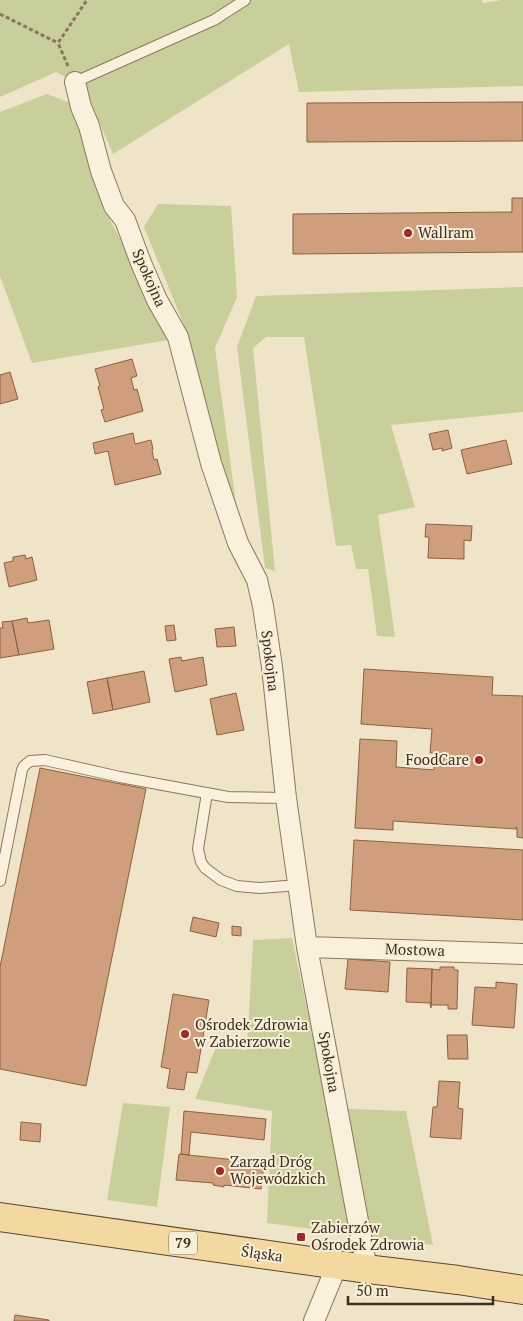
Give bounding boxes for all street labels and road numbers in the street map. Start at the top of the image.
street label: Spokojna [128,245,172,310]
street label: Spokojna [257,629,285,693]
street label: Mostowa [385,938,446,960]
street label: Spokojna [315,1030,345,1094]
road number: 79 [169,1232,197,1254]
street label: Śląska [240,1240,285,1266]

